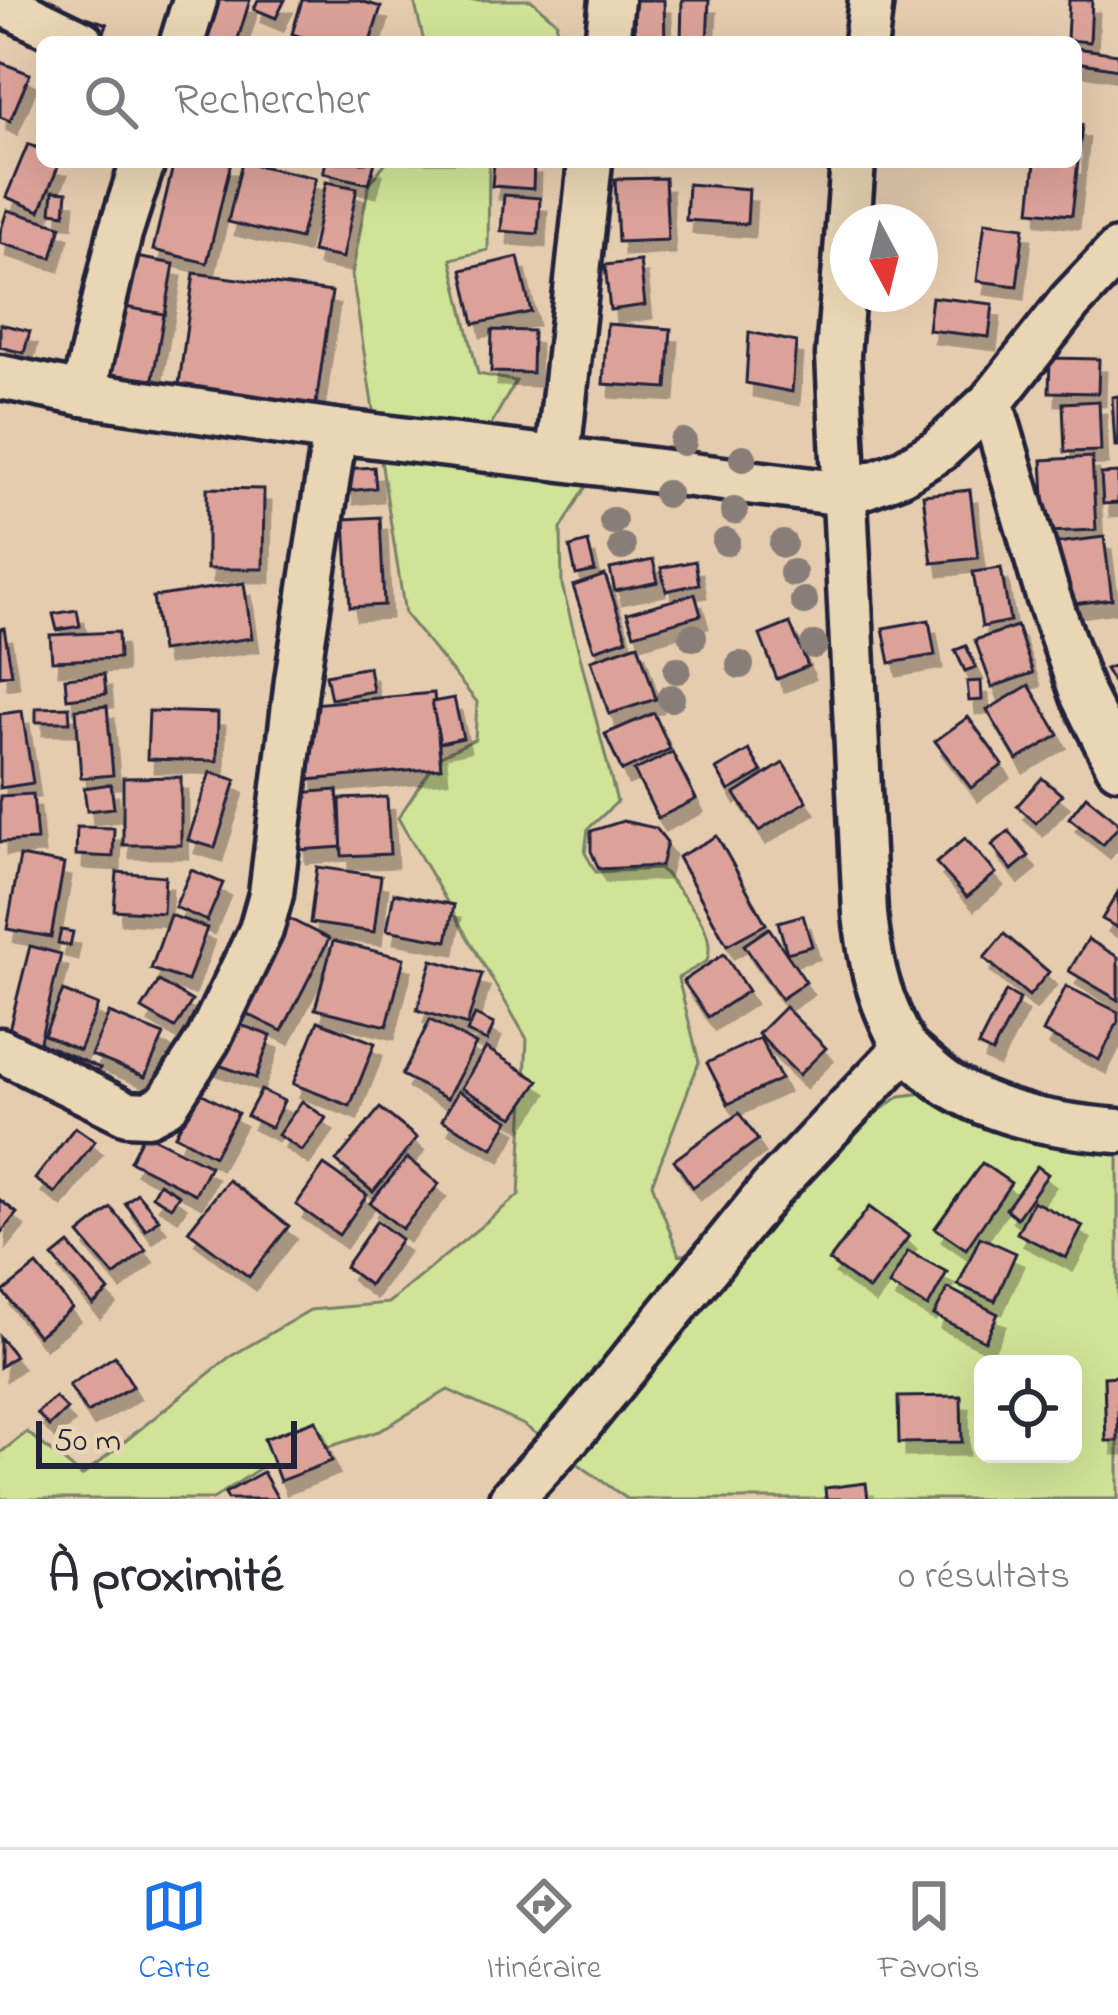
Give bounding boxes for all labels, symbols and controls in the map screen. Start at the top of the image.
search box [36,36,1082,168]
icon: search [78,69,144,135]
text: Rechercher [174,69,370,135]
north arrow [830,204,938,312]
map controls [974,1355,1082,1463]
button: locate [974,1355,1082,1463]
scale bar [36,1415,297,1468]
text: 50 m [54,1418,121,1466]
text: À proximité [48,1540,283,1615]
text: 0 résultats [898,1549,1070,1606]
tab: Carte [138,1873,210,1993]
tab: Itinéraire [487,1873,601,1993]
tab: Favoris [878,1873,980,1993]

